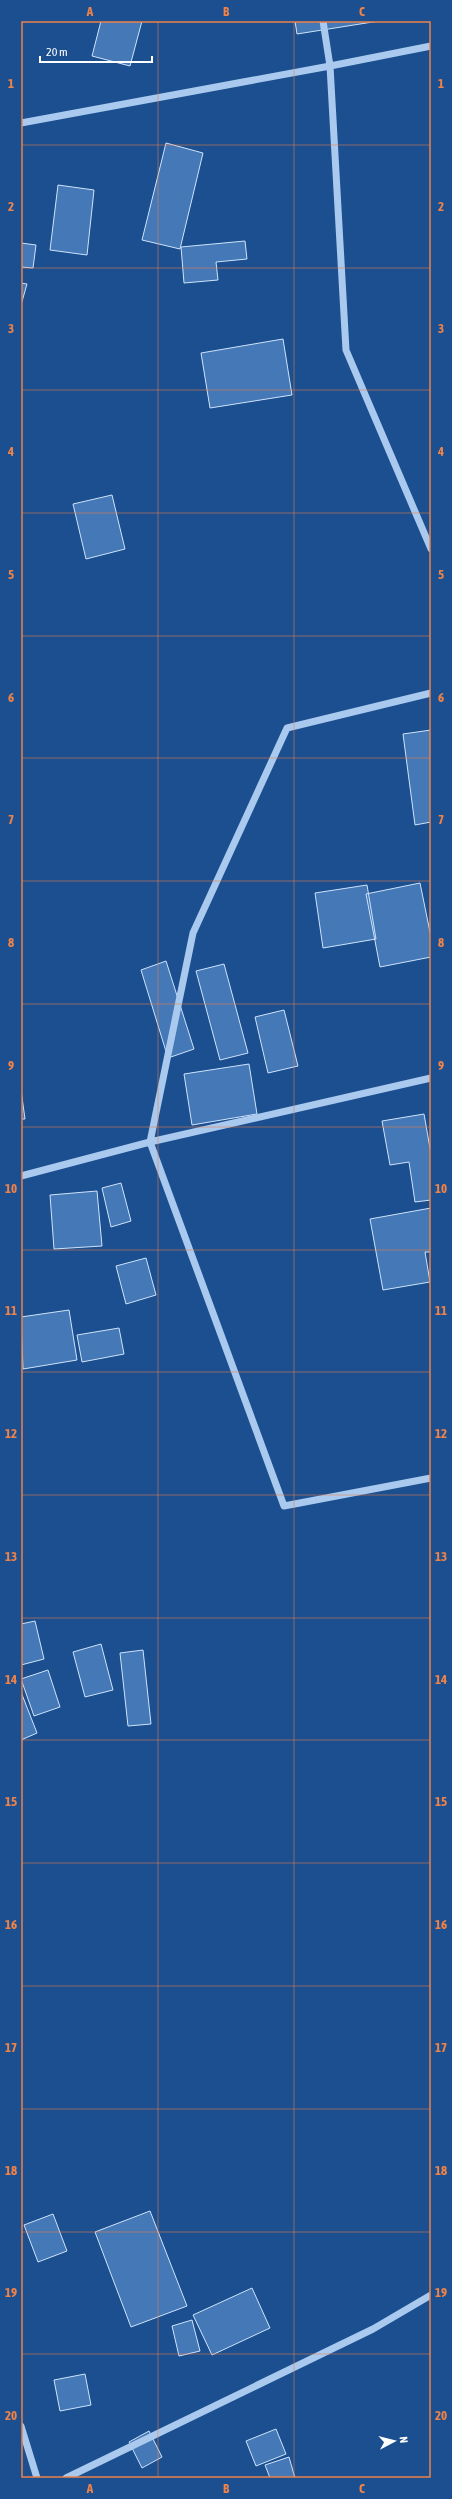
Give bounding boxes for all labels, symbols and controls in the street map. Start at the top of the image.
text: A [86,4,94,19]
text: B [223,4,230,19]
text: C [359,4,365,19]
scale bar [40,38,152,64]
text: 20 m [46,45,68,59]
text: 1 [8,76,14,91]
text: 1 [438,76,444,91]
text: 2 [8,199,14,214]
text: 2 [438,199,444,214]
text: 3 [8,321,14,336]
text: 3 [438,321,444,336]
text: 4 [7,444,14,459]
text: 4 [437,444,444,459]
text: 5 [8,567,14,582]
text: 5 [438,567,444,582]
text: 6 [8,690,14,705]
text: 6 [438,690,444,705]
text: 7 [8,812,14,827]
text: 7 [438,812,444,827]
text: 8 [8,935,14,950]
text: 8 [438,935,444,950]
text: 9 [8,1058,14,1073]
text: 9 [438,1058,444,1073]
text: 10 [5,1181,17,1196]
text: 10 [435,1181,447,1196]
text: 11 [5,1303,17,1318]
text: 11 [435,1303,447,1318]
text: 12 [5,1426,17,1441]
text: 12 [435,1426,447,1441]
text: 13 [5,1549,17,1564]
text: 13 [435,1549,447,1564]
text: 14 [5,1672,17,1687]
text: 14 [435,1672,447,1687]
text: 15 [5,1794,17,1809]
text: 15 [435,1794,447,1809]
text: 16 [5,1917,17,1932]
text: 16 [435,1917,447,1932]
text: 17 [5,2040,17,2055]
text: 17 [435,2040,447,2055]
text: 18 [5,2163,17,2178]
text: 18 [435,2163,447,2178]
text: 19 [5,2285,17,2300]
text: 19 [435,2285,447,2300]
text: 20 [5,2408,17,2423]
text: 20 [435,2408,447,2423]
north arrow [374,2421,414,2461]
text: N [398,2436,410,2444]
text: A [86,2481,94,2496]
text: B [223,2481,230,2496]
text: C [359,2481,365,2496]

